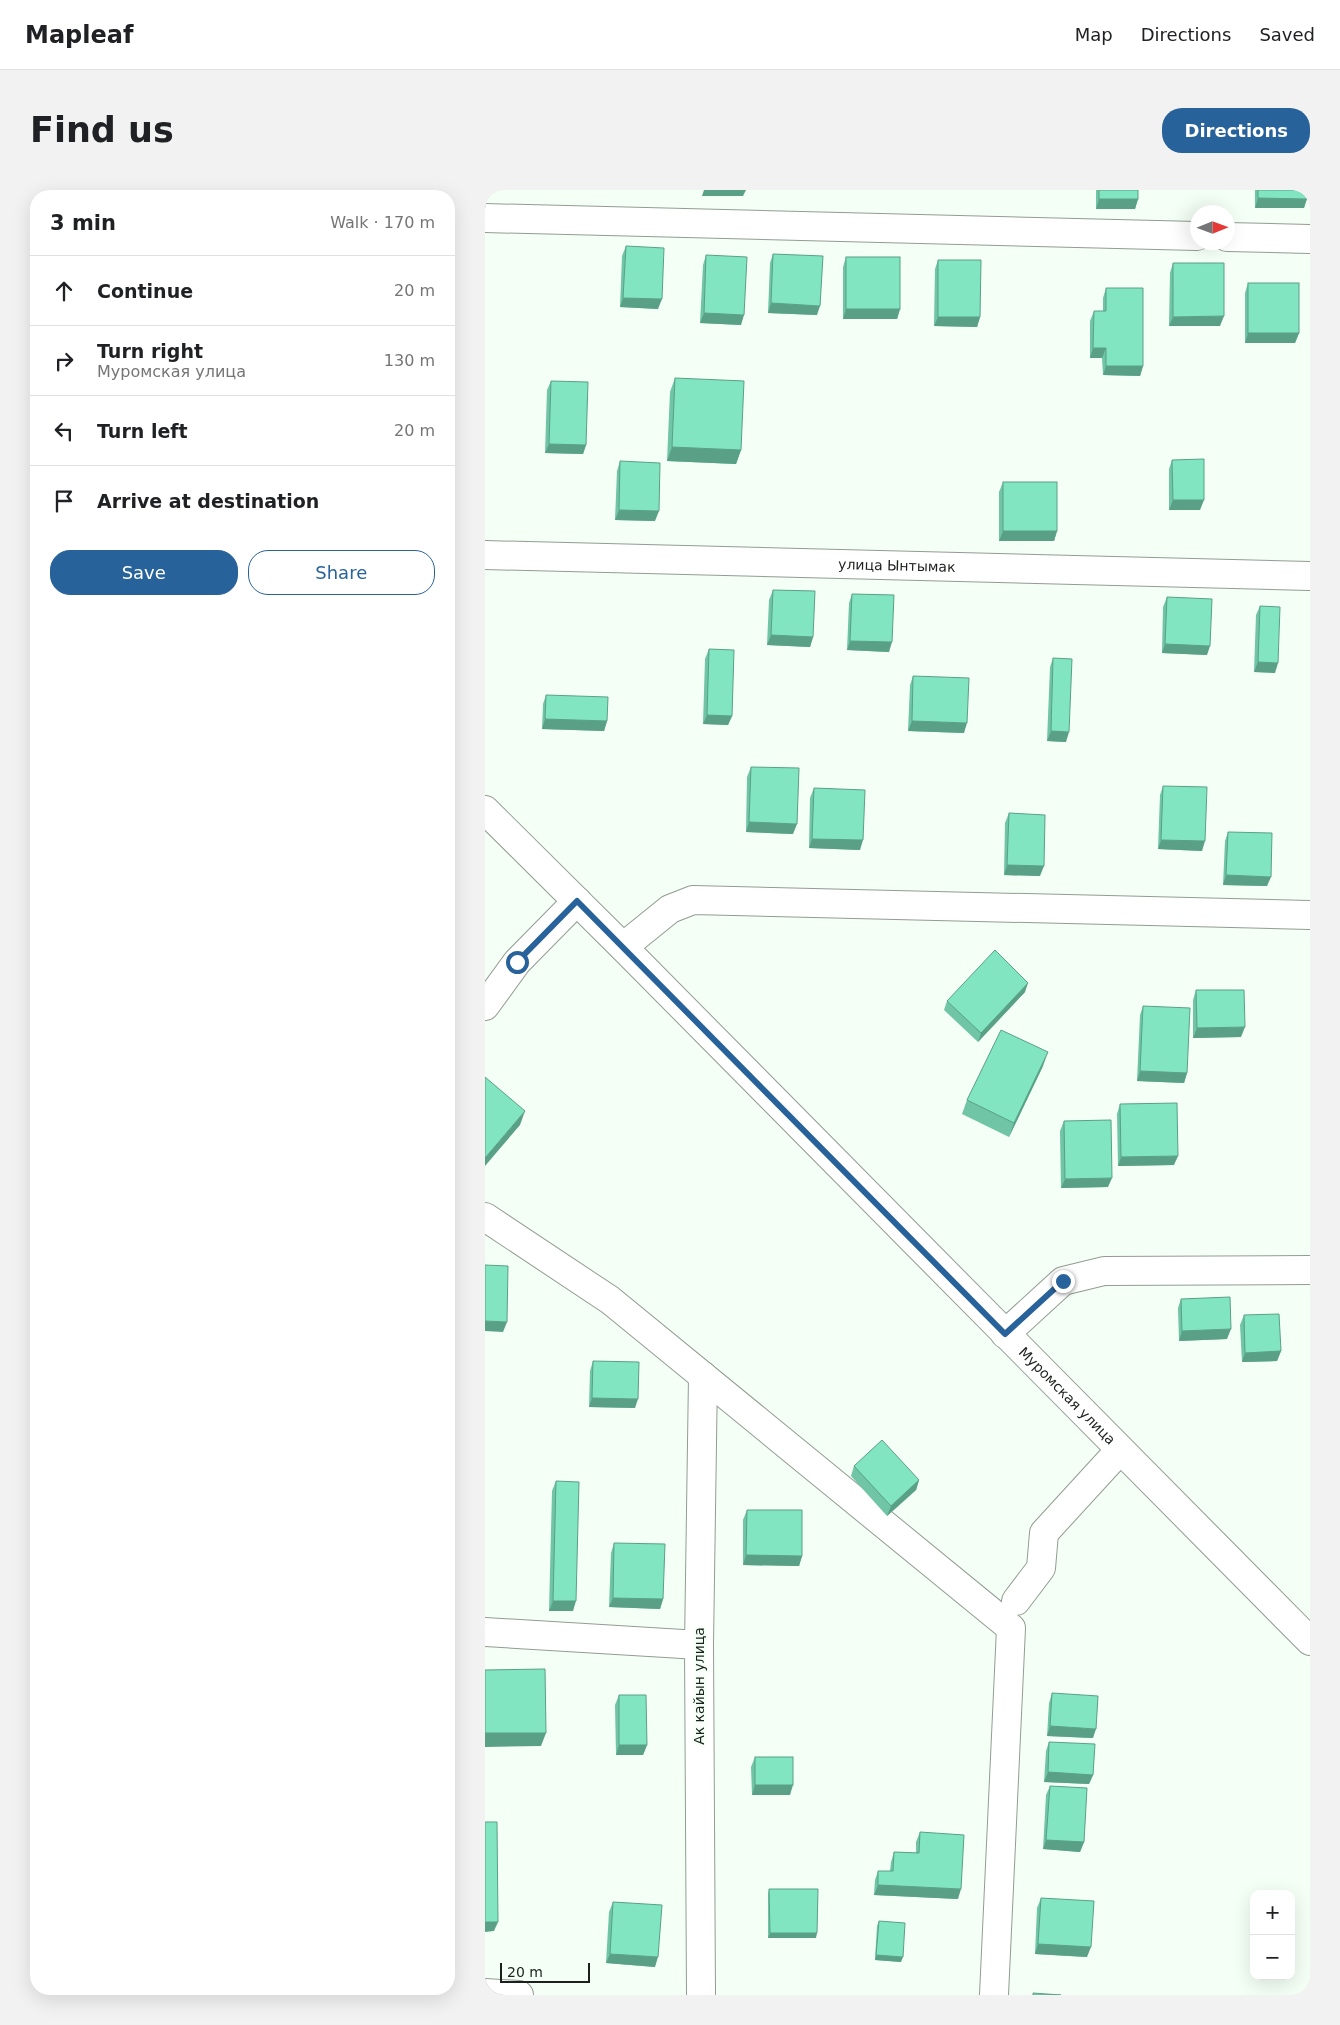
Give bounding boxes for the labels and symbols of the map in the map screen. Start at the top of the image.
north arrow [1190,205,1235,250]
street label: улица Ынтымак [838,556,956,575]
route start [506,951,529,974]
route end [1052,1270,1075,1293]
street label: Муромская улица [1016,1344,1119,1448]
street label: Ак кайын улица [691,1627,707,1745]
scale bar [500,1960,590,1983]

